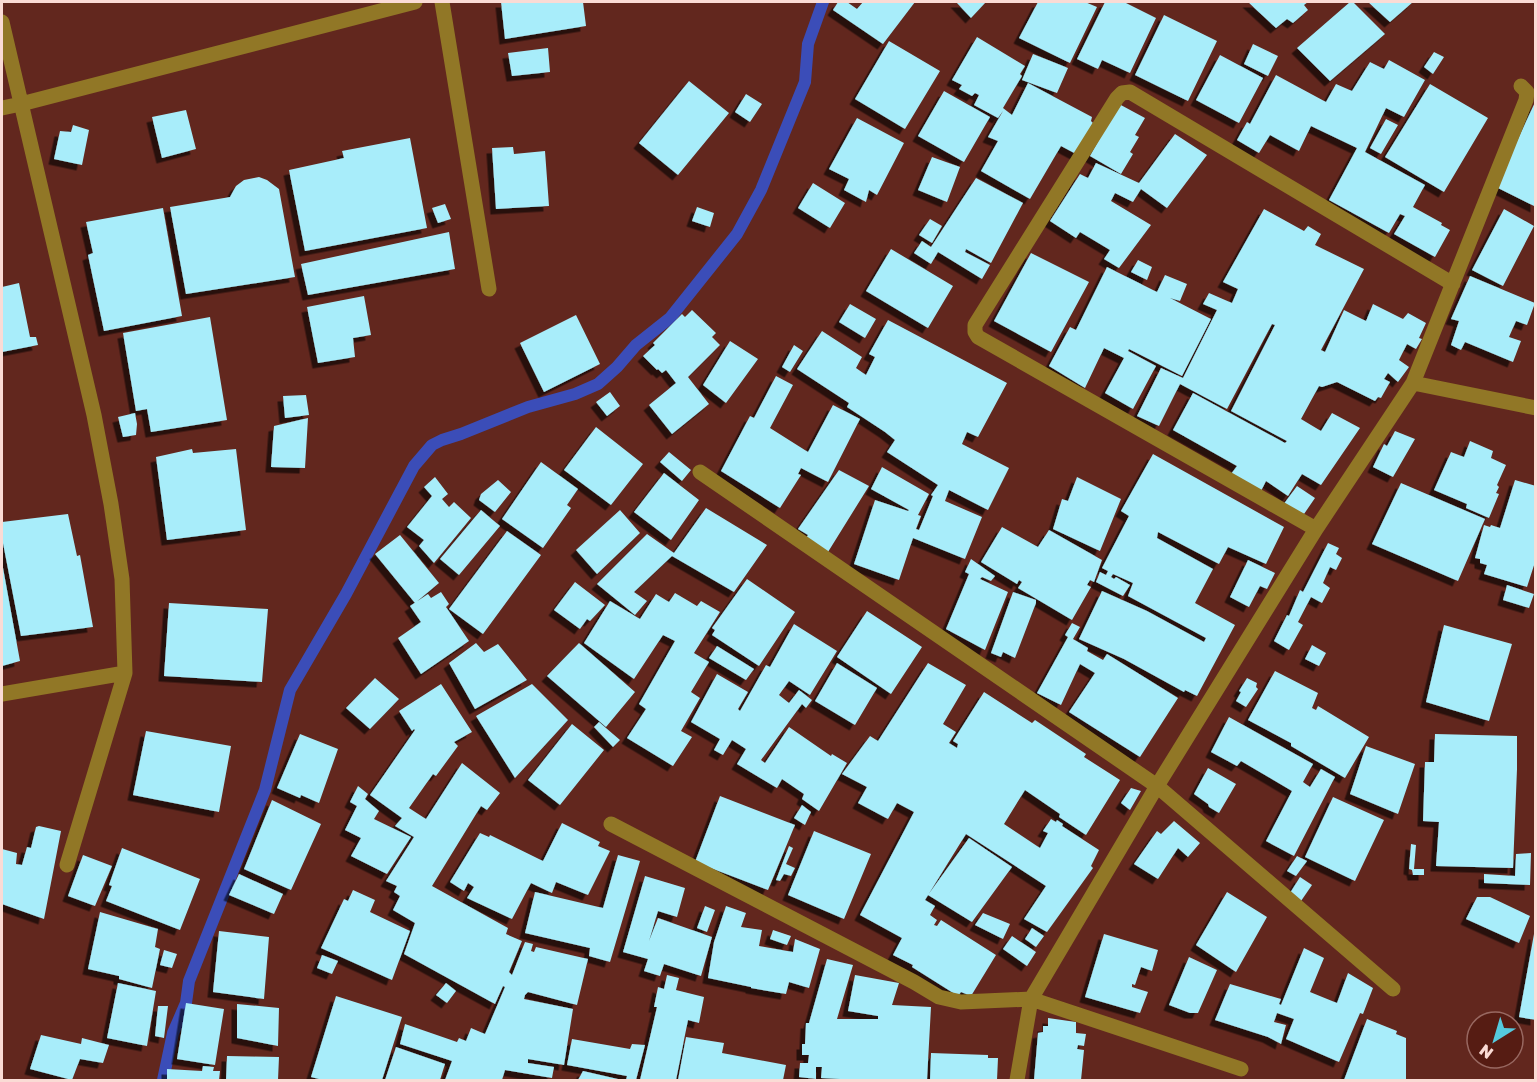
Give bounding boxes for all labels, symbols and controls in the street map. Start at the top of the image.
north arrow [1465,1010,1525,1070]
text: N [1475,1040,1497,1064]

